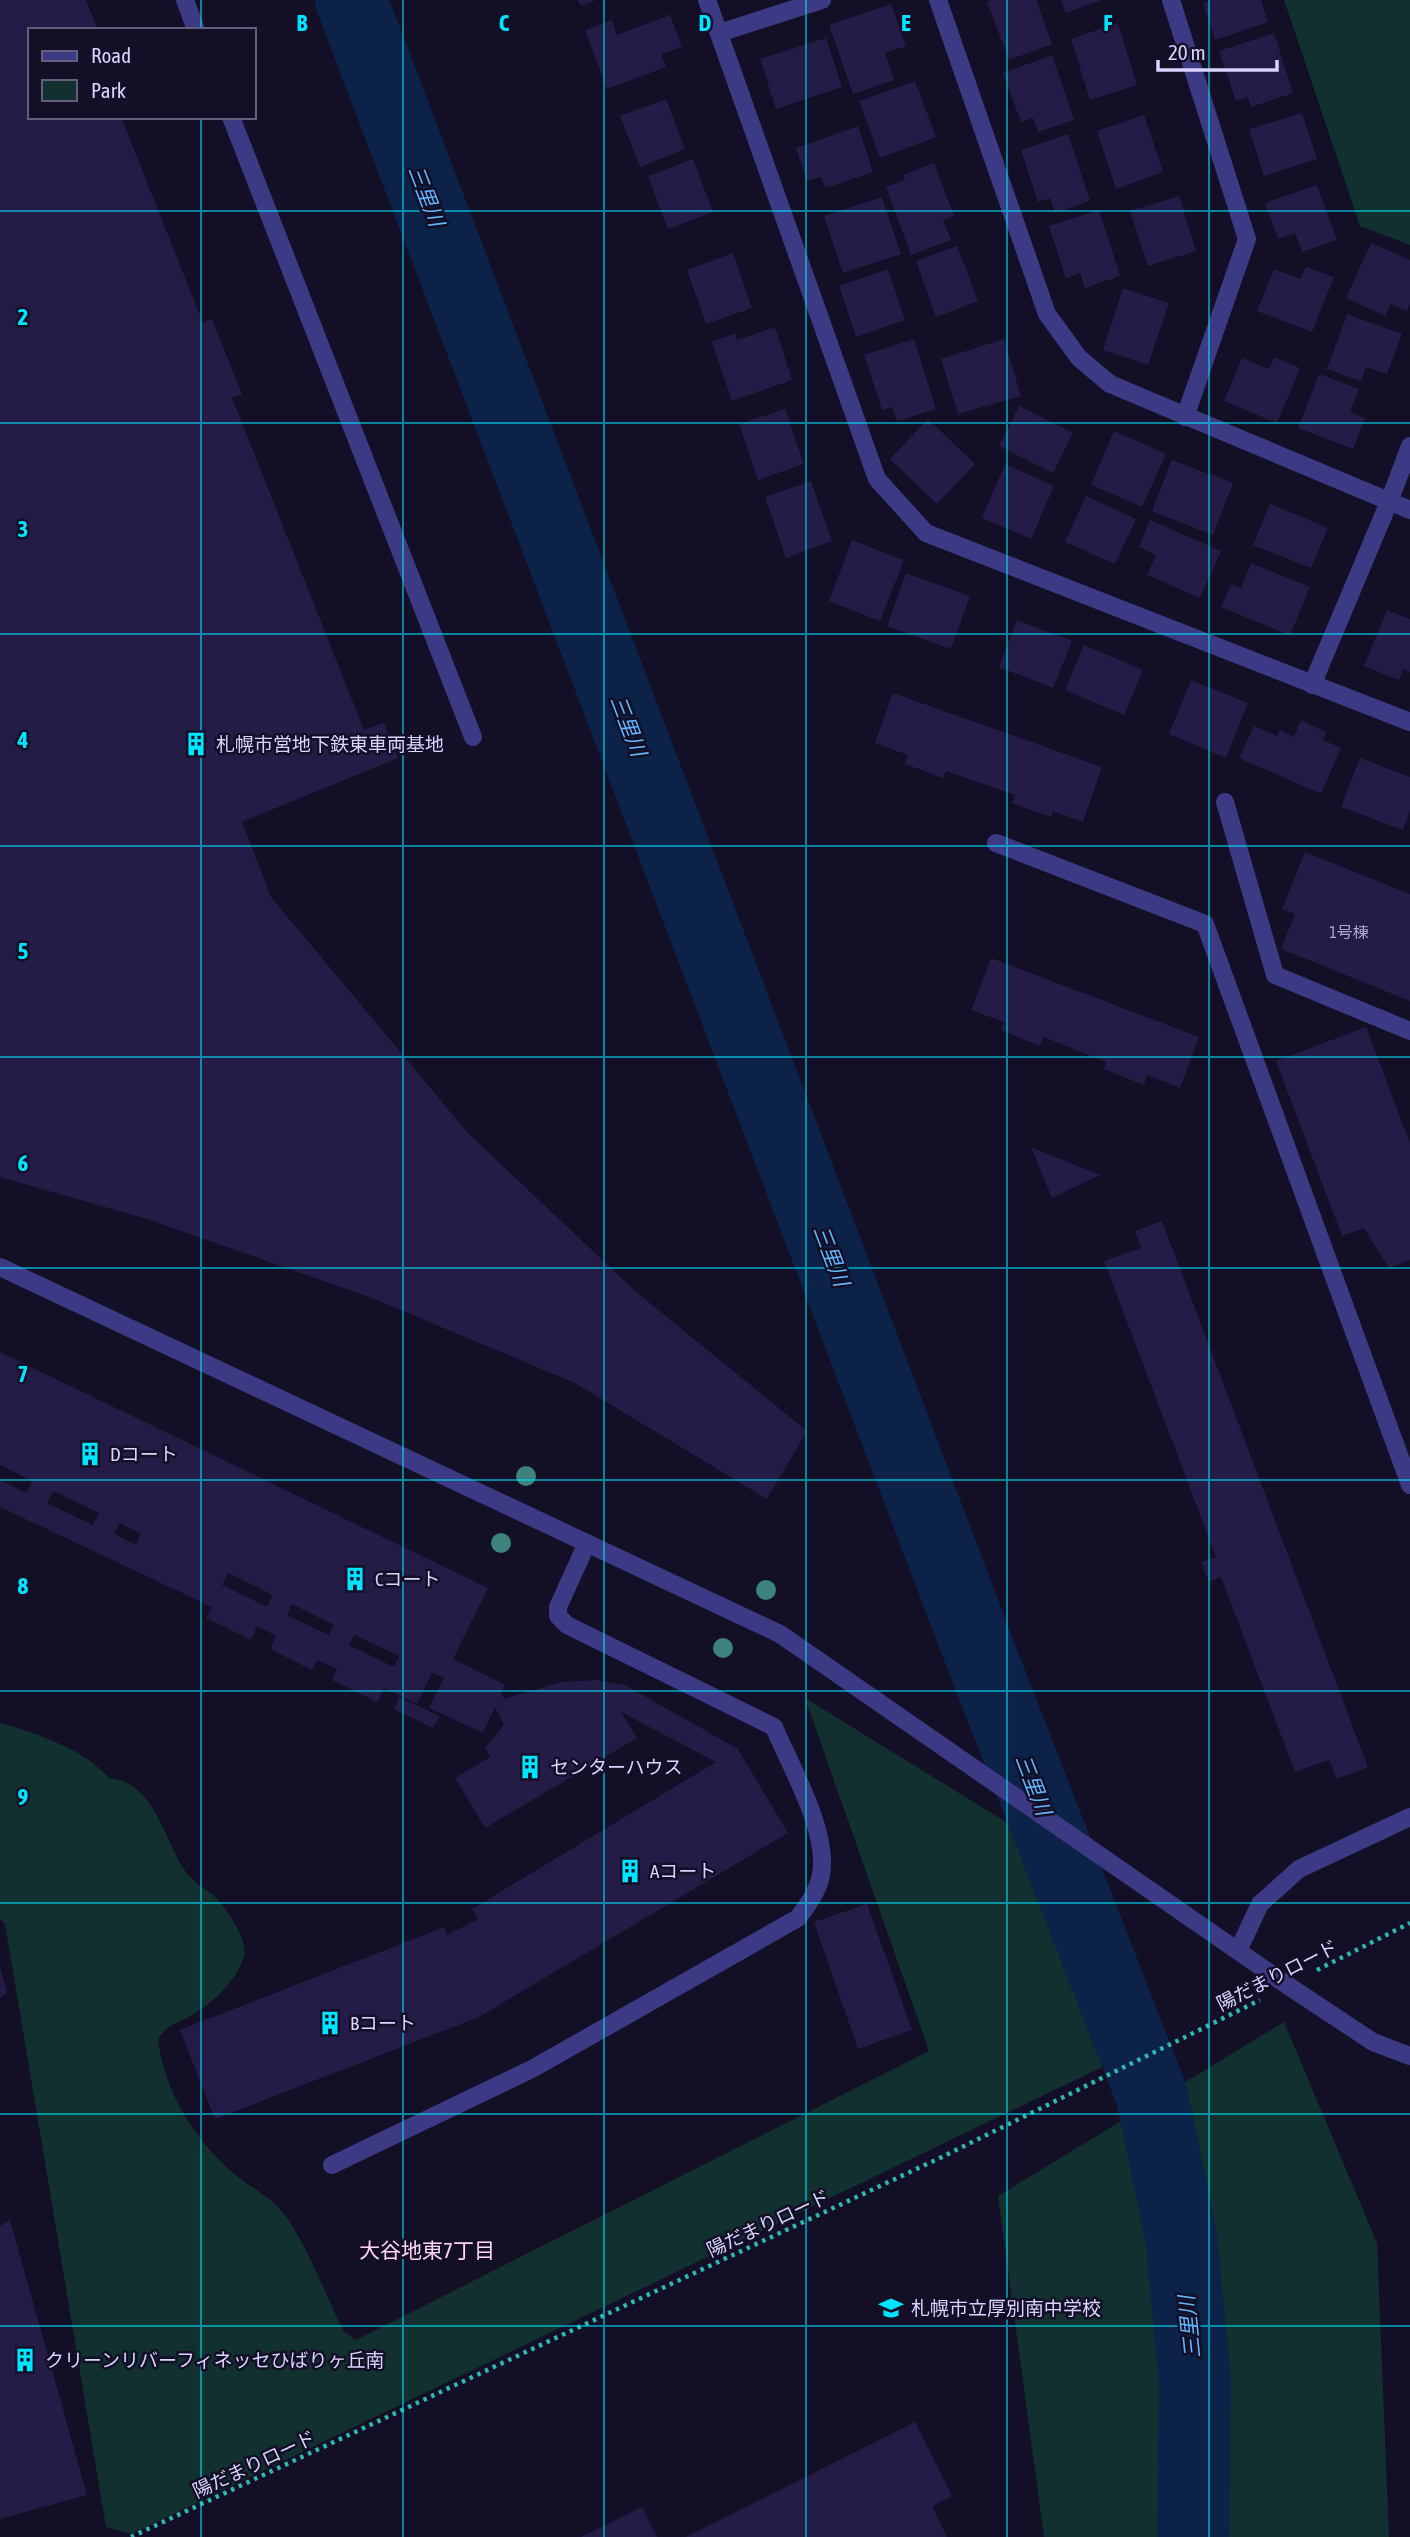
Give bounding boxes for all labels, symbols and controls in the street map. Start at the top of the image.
text: B [297,10,308,36]
text: C [499,10,510,36]
text: D [699,10,712,36]
text: E [901,10,911,36]
text: F [1103,10,1113,36]
legend [28,28,256,119]
scale bar [1158,28,1277,72]
text: 20 m [1168,40,1206,64]
text: Road [91,43,131,67]
text: Park [91,78,126,102]
water label: 三里川 [404,162,450,231]
text: 2 [18,304,28,330]
text: 3 [18,516,28,542]
water label: 三里川 [606,692,652,761]
text: 4 [17,727,29,753]
building icon: 札幌市営地下鉄東車両基地 [182,730,210,758]
place label: 札幌市営地下鉄東車両基地 [216,733,444,755]
house number: 1号棟 [1329,923,1369,941]
text: 5 [18,938,29,964]
text: 6 [18,1150,29,1176]
water label: 三里川 [809,1222,855,1291]
text: 7 [18,1361,28,1387]
building icon: Dコート [76,1440,104,1468]
place label: Dコート [110,1443,178,1465]
building icon: Cコート [341,1565,369,1593]
place label: Cコート [375,1568,441,1590]
text: 8 [18,1573,29,1599]
water label: 三里川 [1011,1751,1057,1820]
building icon: センターハウス [516,1753,544,1781]
place label: センターハウス [550,1756,683,1778]
text: 9 [18,1784,29,1810]
building icon: Aコート [616,1857,644,1885]
place label: Aコート [650,1860,716,1882]
street label: 陽だまりロード [1213,1935,1341,2015]
building icon: Bコート [316,2009,344,2037]
place label: Bコート [350,2012,416,2034]
street label: 陽だまりロード [703,2185,833,2261]
district label: 大谷地東7丁目 [359,2238,495,2262]
water label: 三里川 [1174,2293,1204,2360]
school or university icon: 札幌市立厚別南中学校 [877,2294,905,2322]
place label: 札幌市立厚別南中学校 [911,2297,1101,2319]
building icon: クリーンリバーフィネッセひばりヶ丘南 [11,2346,39,2374]
place label: クリーンリバーフィネッセひばりヶ丘南 [45,2349,385,2371]
street label: 陽だまりロード [189,2426,319,2502]

